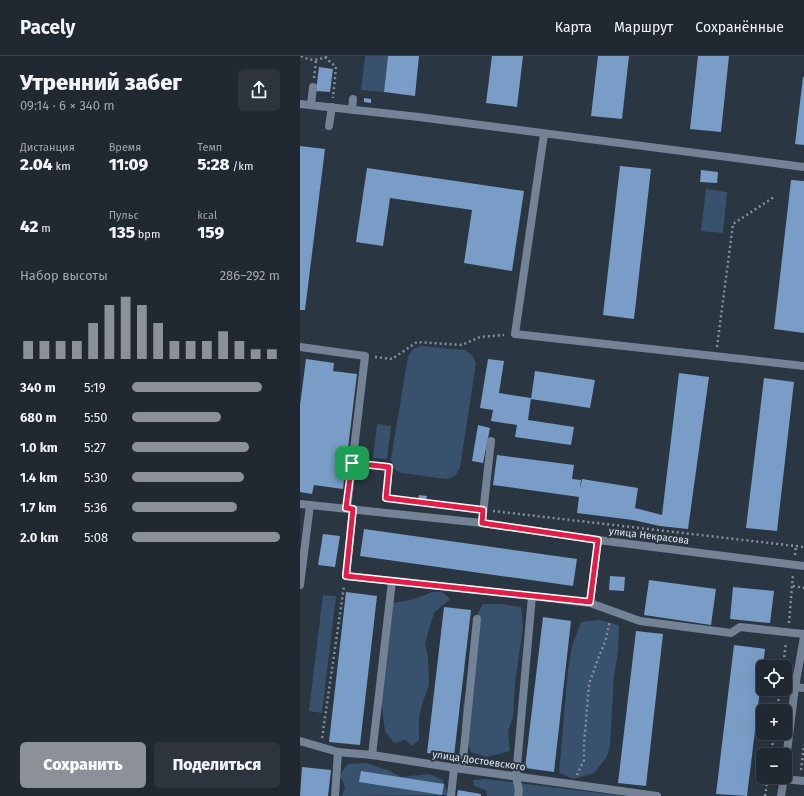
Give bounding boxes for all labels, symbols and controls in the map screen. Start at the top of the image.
text: Pacely [20,16,75,39]
text: Карта [555,19,592,36]
text: Маршрут [614,19,673,36]
text: Сохранённые [695,19,784,36]
text: Утренний забег [20,69,182,96]
button: share [238,69,280,111]
text: 09:14 · 6 × 340 m [20,98,115,113]
text: Дистанция [20,141,75,154]
text: Время [109,141,141,154]
text: Темп [197,141,222,154]
text: 2.04 [20,154,53,175]
text: 11:09 [109,154,148,175]
text: 5:28 [197,154,230,175]
text: km [53,160,71,173]
text: /km [230,160,253,173]
text: Пульс [109,209,139,222]
text: kcal [197,209,217,222]
text: 42 [20,216,38,237]
text: m [38,222,51,235]
text: 135 [109,222,135,243]
text: 159 [197,222,224,243]
text: bpm [135,228,160,241]
text: Набор высоты [20,268,108,283]
text: 286–292 m [220,268,280,283]
text: 340 m [20,380,56,395]
text: 5:19 [84,380,106,395]
text: 680 m [20,410,57,425]
text: 5:50 [84,410,107,425]
text: 1.0 km [20,440,58,455]
text: 5:27 [84,440,106,455]
pin [335,446,369,480]
icon: arrive [341,452,363,474]
text: 1.4 km [20,470,57,485]
text: 5:30 [84,470,108,485]
text: 1.7 km [20,500,56,515]
text: 5:36 [84,500,107,515]
street label: улица Некрасова [608,525,690,547]
text: 2.0 km [20,530,59,545]
text: 5:08 [84,530,108,545]
map controls [756,660,792,784]
button: locate [756,660,792,696]
button: + [756,704,792,740]
button: Сохранить [20,742,146,788]
button: Поделиться [154,742,280,788]
button: − [756,748,792,784]
street label: улица Достоевского [432,749,527,774]

